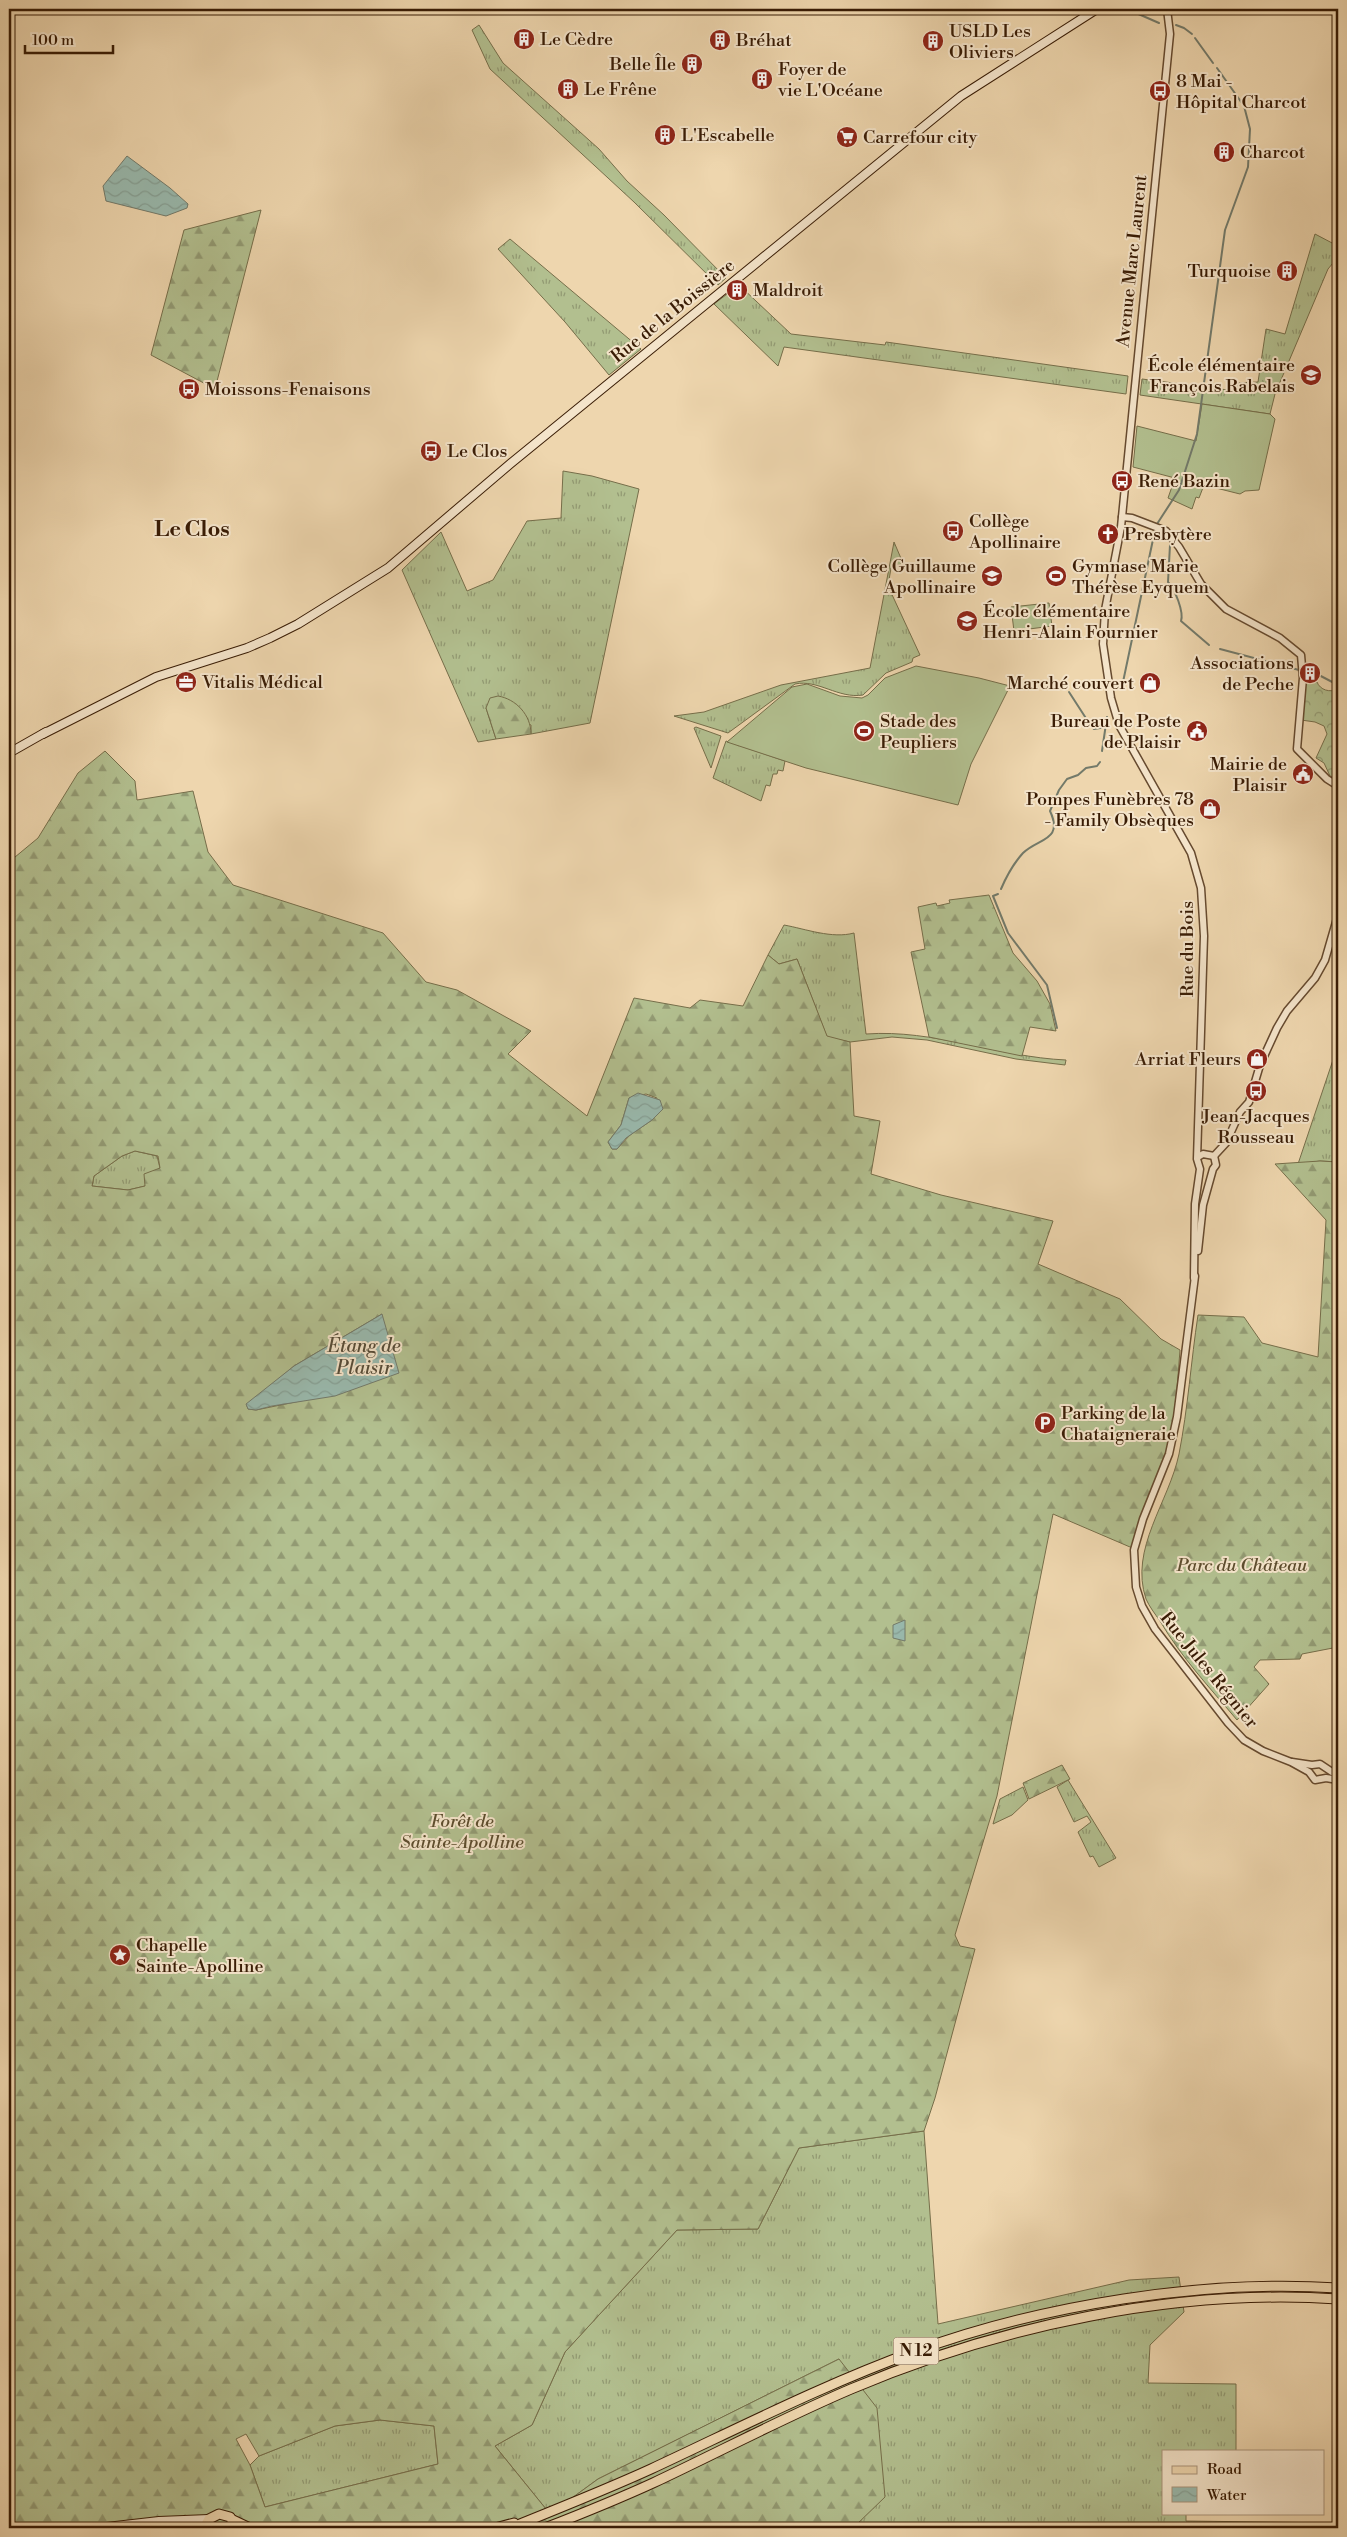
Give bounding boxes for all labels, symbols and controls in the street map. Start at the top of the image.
place label: USLD Les Oliviers [949,20,1031,64]
scale bar [25,22,112,54]
building icon: Le Cèdre [512,27,536,51]
place label: Le Cèdre [540,28,613,51]
building icon: Bréhat [708,28,732,52]
place label: Bréhat [735,29,792,52]
building icon: USLD Les Oliviers [921,29,945,53]
text: 100 m [32,31,74,50]
building icon: Belle Île [680,52,704,76]
place label: Belle Île [609,53,676,76]
place label: Foyer de vie L'Océane [777,58,883,102]
building icon: Foyer de vie L'Océane [750,67,774,91]
place label: 8 Mai - Hôpital Charcot [1176,70,1307,114]
building icon: Le Frêne [556,77,580,101]
place label: Le Frêne [584,78,657,101]
bus stop icon: 8 Mai - Hôpital Charcot [1148,79,1172,103]
building icon: L'Escabelle [653,123,677,147]
place label: L'Escabelle [681,124,775,147]
supermarket icon: Carrefour city [835,125,859,149]
place label: Carrefour city [863,126,978,149]
building icon: Charcot [1212,140,1236,164]
place label: Charcot [1240,141,1306,164]
street label: Avenue Marc Laurent [1111,173,1153,349]
street label: Rue de la Boissière [606,254,740,368]
building icon: Turquoise [1275,259,1299,283]
place label: Turquoise [1188,260,1271,283]
building icon: Maldroit [725,278,749,302]
place label: Maldroit [753,279,824,302]
place label: École élémentaire François Rabelais [1148,354,1295,398]
school or university icon: École élémentaire François Rabelais [1299,363,1323,387]
bus stop icon: Moissons-Fenaisons [177,377,201,401]
place label: Moissons-Fenaisons [205,378,371,401]
bus stop icon: Le Clos [419,439,443,463]
place label: Le Clos [447,440,508,463]
bus stop icon: René Bazin [1110,469,1134,493]
place label: René Bazin [1138,470,1230,493]
place label: Collège Apollinaire [968,510,1061,554]
district label: Le Clos [154,516,230,543]
bus stop icon: Collège Apollinaire [941,519,965,543]
church icon: Presbytère [1096,522,1120,546]
place label: Presbytère [1124,523,1212,546]
place label: Collège Guillaume Apollinaire [828,555,976,599]
place label: Gymnase Marie Thérèse Eyquem [1072,555,1209,599]
school or university icon: Collège Guillaume Apollinaire [980,564,1004,588]
sports icon: Gymnase Marie Thérèse Eyquem [1044,564,1068,588]
place label: École élémentaire Henri-Alain Fournier [983,600,1158,644]
school or university icon: École élémentaire Henri-Alain Fournier [955,609,979,633]
place label: Associations de Peche [1190,652,1294,696]
building icon: Associations de Peche [1298,661,1322,685]
office icon: Vitalis Médical [174,670,198,694]
place label: Vitalis Médical [201,671,324,694]
shop icon: Marché couvert [1138,671,1162,695]
place label: Marché couvert [1007,672,1135,695]
place label: Stade des Peupliers [880,710,957,754]
place label: Bureau de Poste de Plaisir [1050,710,1181,754]
sports icon: Stade des Peupliers [852,719,876,743]
public building icon: Bureau de Poste de Plaisir [1185,719,1209,743]
place label: Mairie de Plaisir [1210,753,1287,797]
public building icon: Mairie de Plaisir [1291,762,1315,786]
place label: Pompes Funèbres 78 - Family Obsèques [1026,788,1194,832]
shop icon: Pompes Funèbres 78 - Family Obsèques [1198,797,1222,821]
street label: Rue du Bois [1176,901,1199,997]
shop icon: Arriat Fleurs [1245,1047,1269,1071]
place label: Arriat Fleurs [1134,1048,1241,1071]
bus stop icon: Jean-Jacques Rousseau [1244,1079,1268,1103]
place label: Jean-Jacques Rousseau [1201,1105,1310,1149]
water label: Étang de Plaisir [326,1333,401,1380]
place label: Parking de la Chataigneraie [1061,1402,1176,1446]
parking icon: Parking de la Chataigneraie [1033,1411,1057,1435]
park label: Parc du Château [1176,1554,1308,1577]
street label: Rue Jules Régnier [1155,1607,1263,1733]
park label: Forêt de Sainte-Apolline [400,1810,524,1854]
place label: Chapelle Sainte-Apolline [136,1934,264,1978]
place icon: Chapelle Sainte-Apolline [108,1943,132,1967]
road number: N 12 [894,2338,938,2364]
legend [1162,2450,1324,2514]
text: Road [1207,2460,1242,2479]
text: Water [1206,2486,1247,2505]

